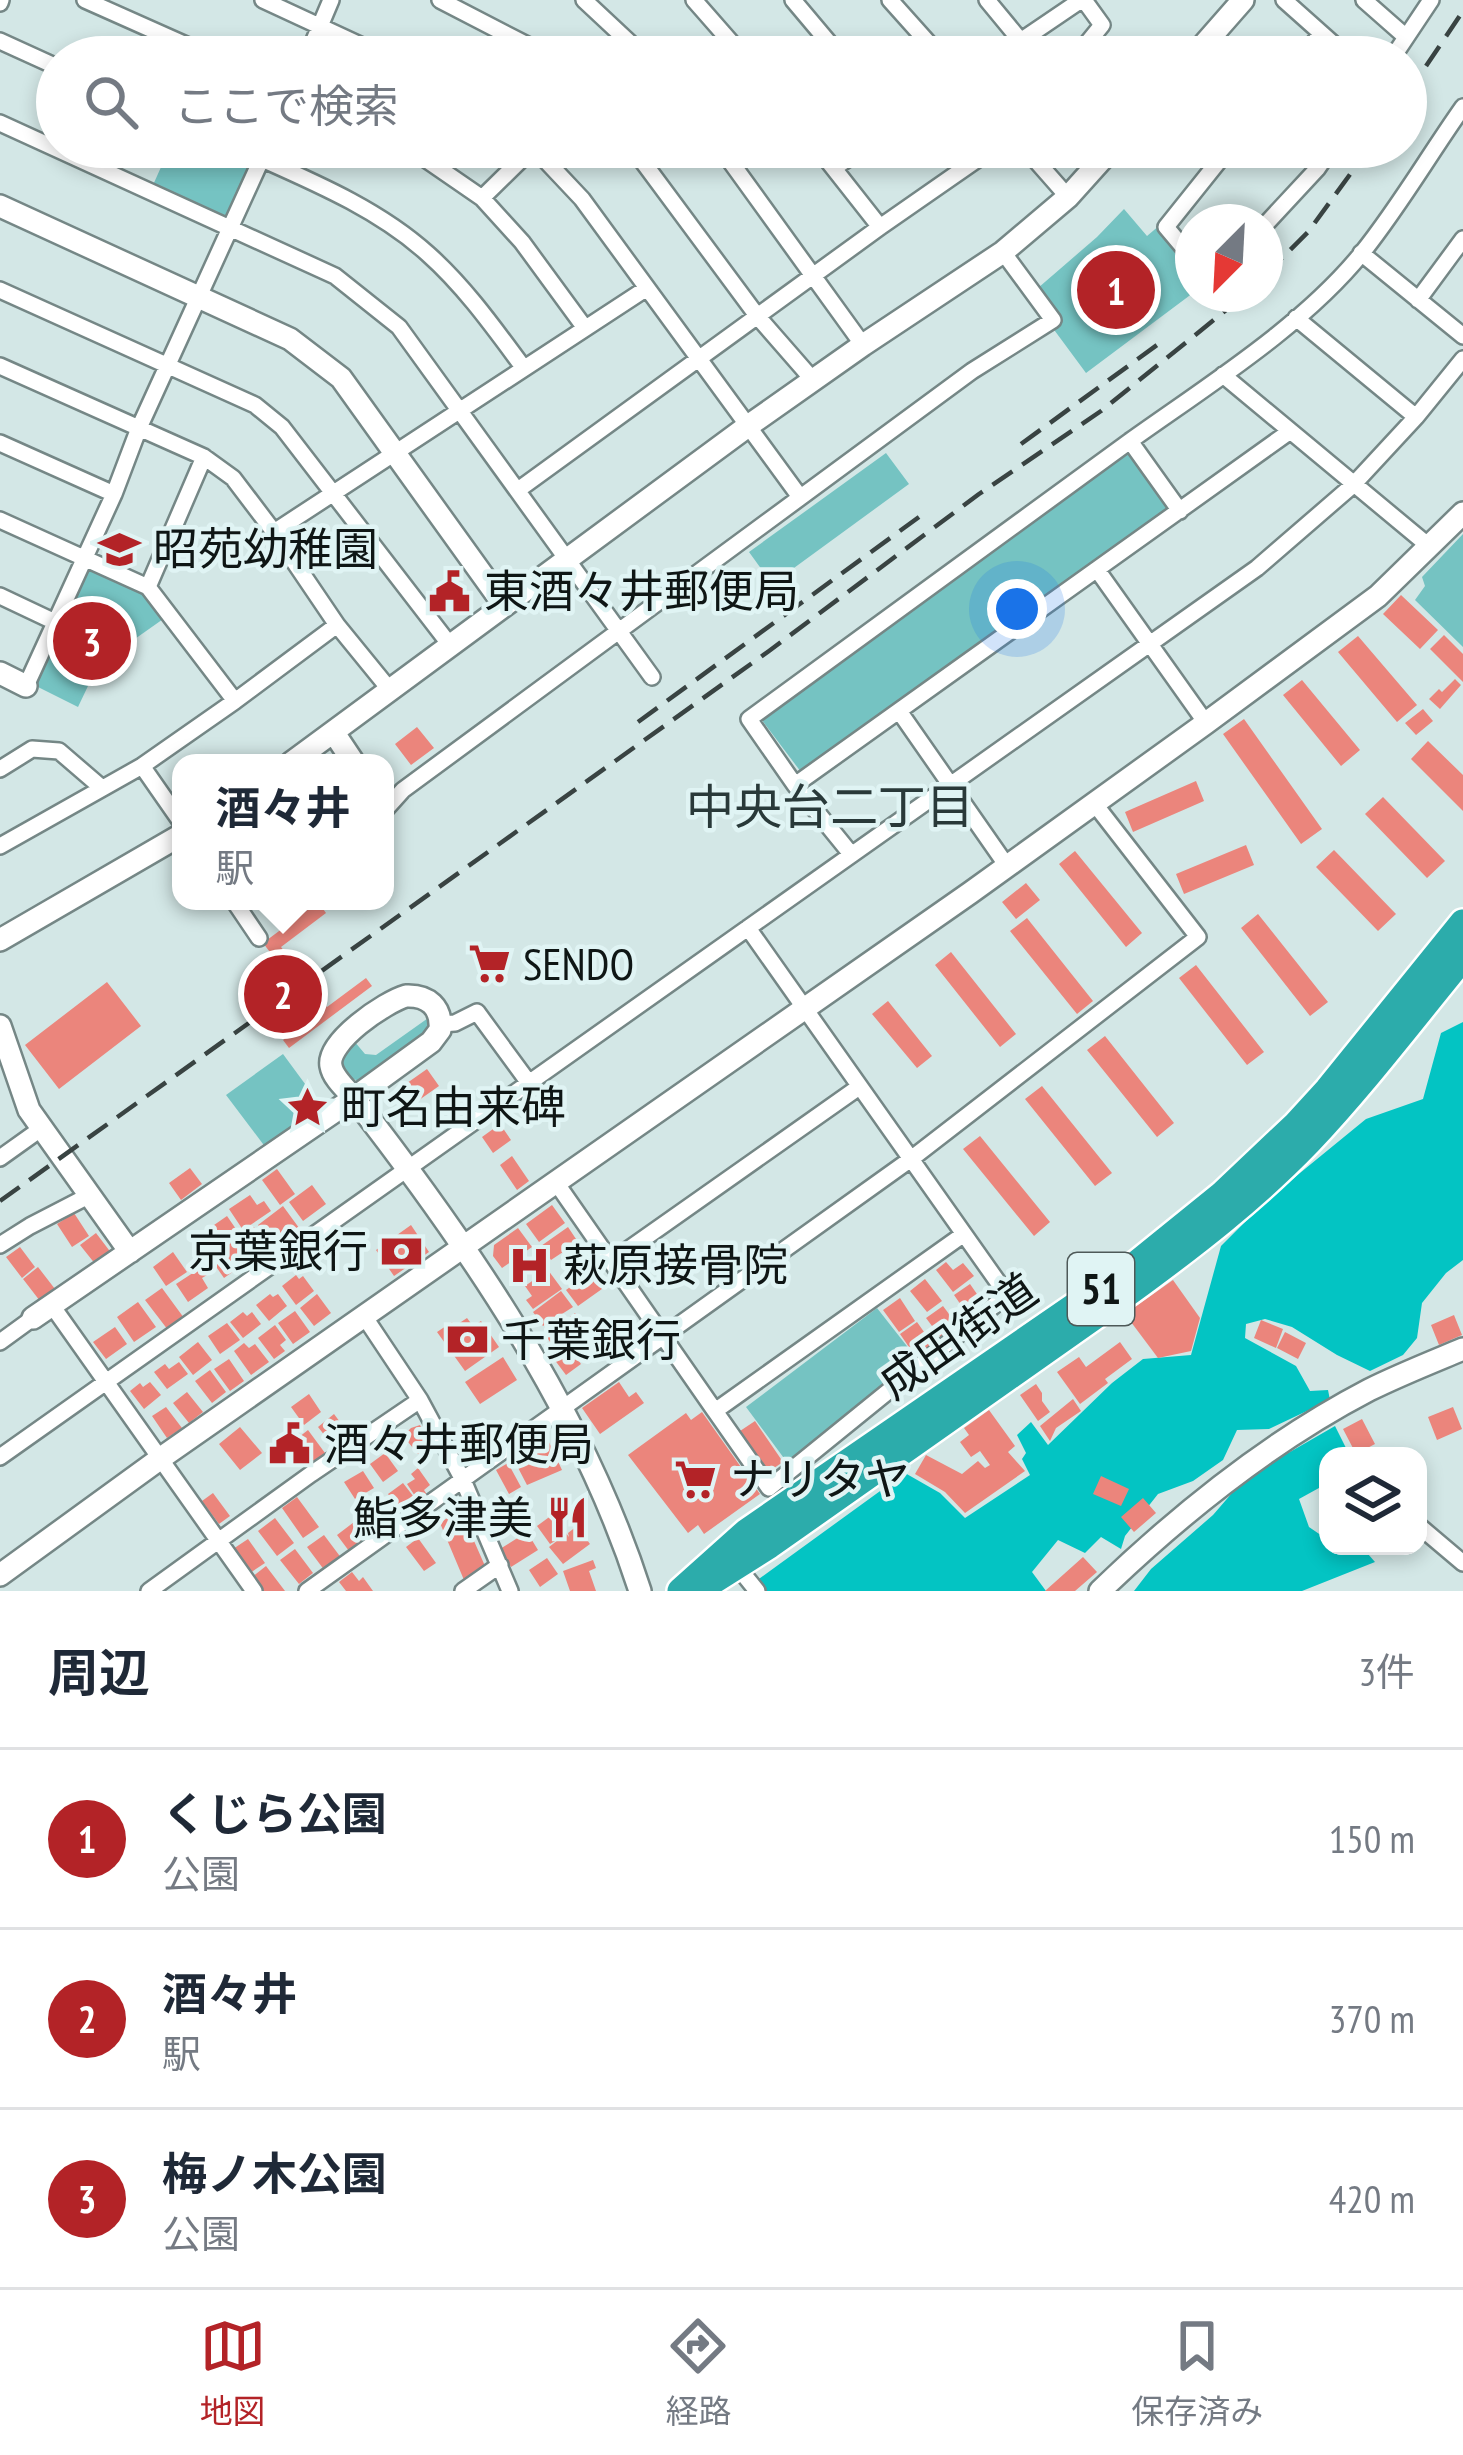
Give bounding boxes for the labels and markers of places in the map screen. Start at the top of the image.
pin: 1 [1077,245,1155,335]
place label: 昭苑幼稚園 [153,519,378,577]
school or university icon: 昭苑幼稚園 [96,526,142,572]
place label: 東酒々井郵便局 [484,561,799,619]
public building icon: 東酒々井郵便局 [427,568,473,614]
pin: 3 [53,596,131,686]
place label: SENDO [523,934,634,992]
supermarket icon: SENDO [466,941,512,987]
pin: 2 [244,949,322,1039]
place label: 町名由来碑 [341,1077,566,1135]
place icon: 町名由来碑 [284,1084,330,1130]
place label: 京葉銀行 [188,1221,368,1279]
bank icon: 京葉銀行 [379,1228,425,1274]
place label: 萩原接骨院 [563,1235,788,1293]
hospital icon: 萩原接骨院 [506,1242,552,1288]
place label: 千葉銀行 [501,1310,681,1368]
bank icon: 千葉銀行 [444,1317,490,1363]
place label: 酒々井郵便局 [324,1414,594,1472]
public building icon: 酒々井郵便局 [267,1421,313,1467]
place label: ナリタヤ [730,1449,910,1507]
supermarket icon: ナリタヤ [673,1456,719,1502]
place label: 鮨多津美 [353,1488,533,1546]
restaurant icon: 鮨多津美 [544,1495,590,1541]

